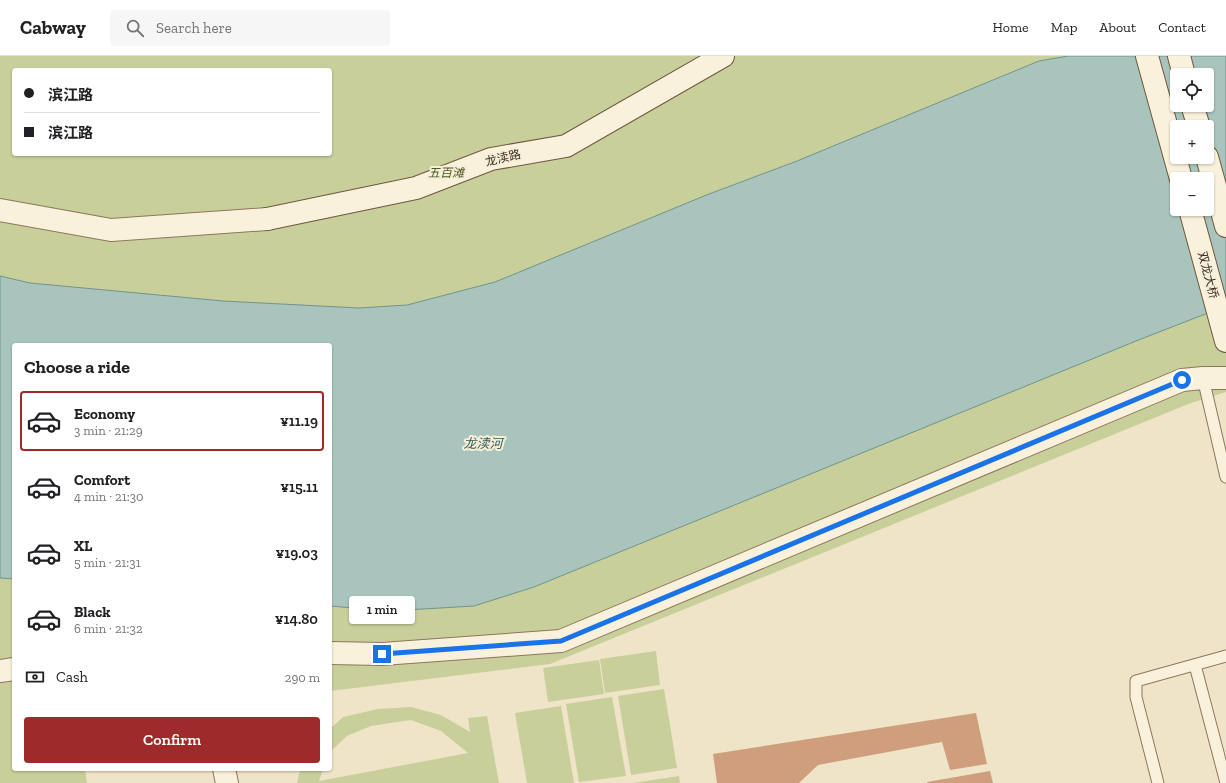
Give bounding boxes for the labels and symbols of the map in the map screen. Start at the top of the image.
street label: 龙渎路 [484,147,522,169]
park label: 五百滩 [428,166,466,180]
street label: 双龙大桥 [1195,250,1221,300]
route start [1173,371,1191,389]
water label: 龙渎河 [463,436,505,451]
callout: 1 min [349,596,415,624]
route end [373,645,391,663]

